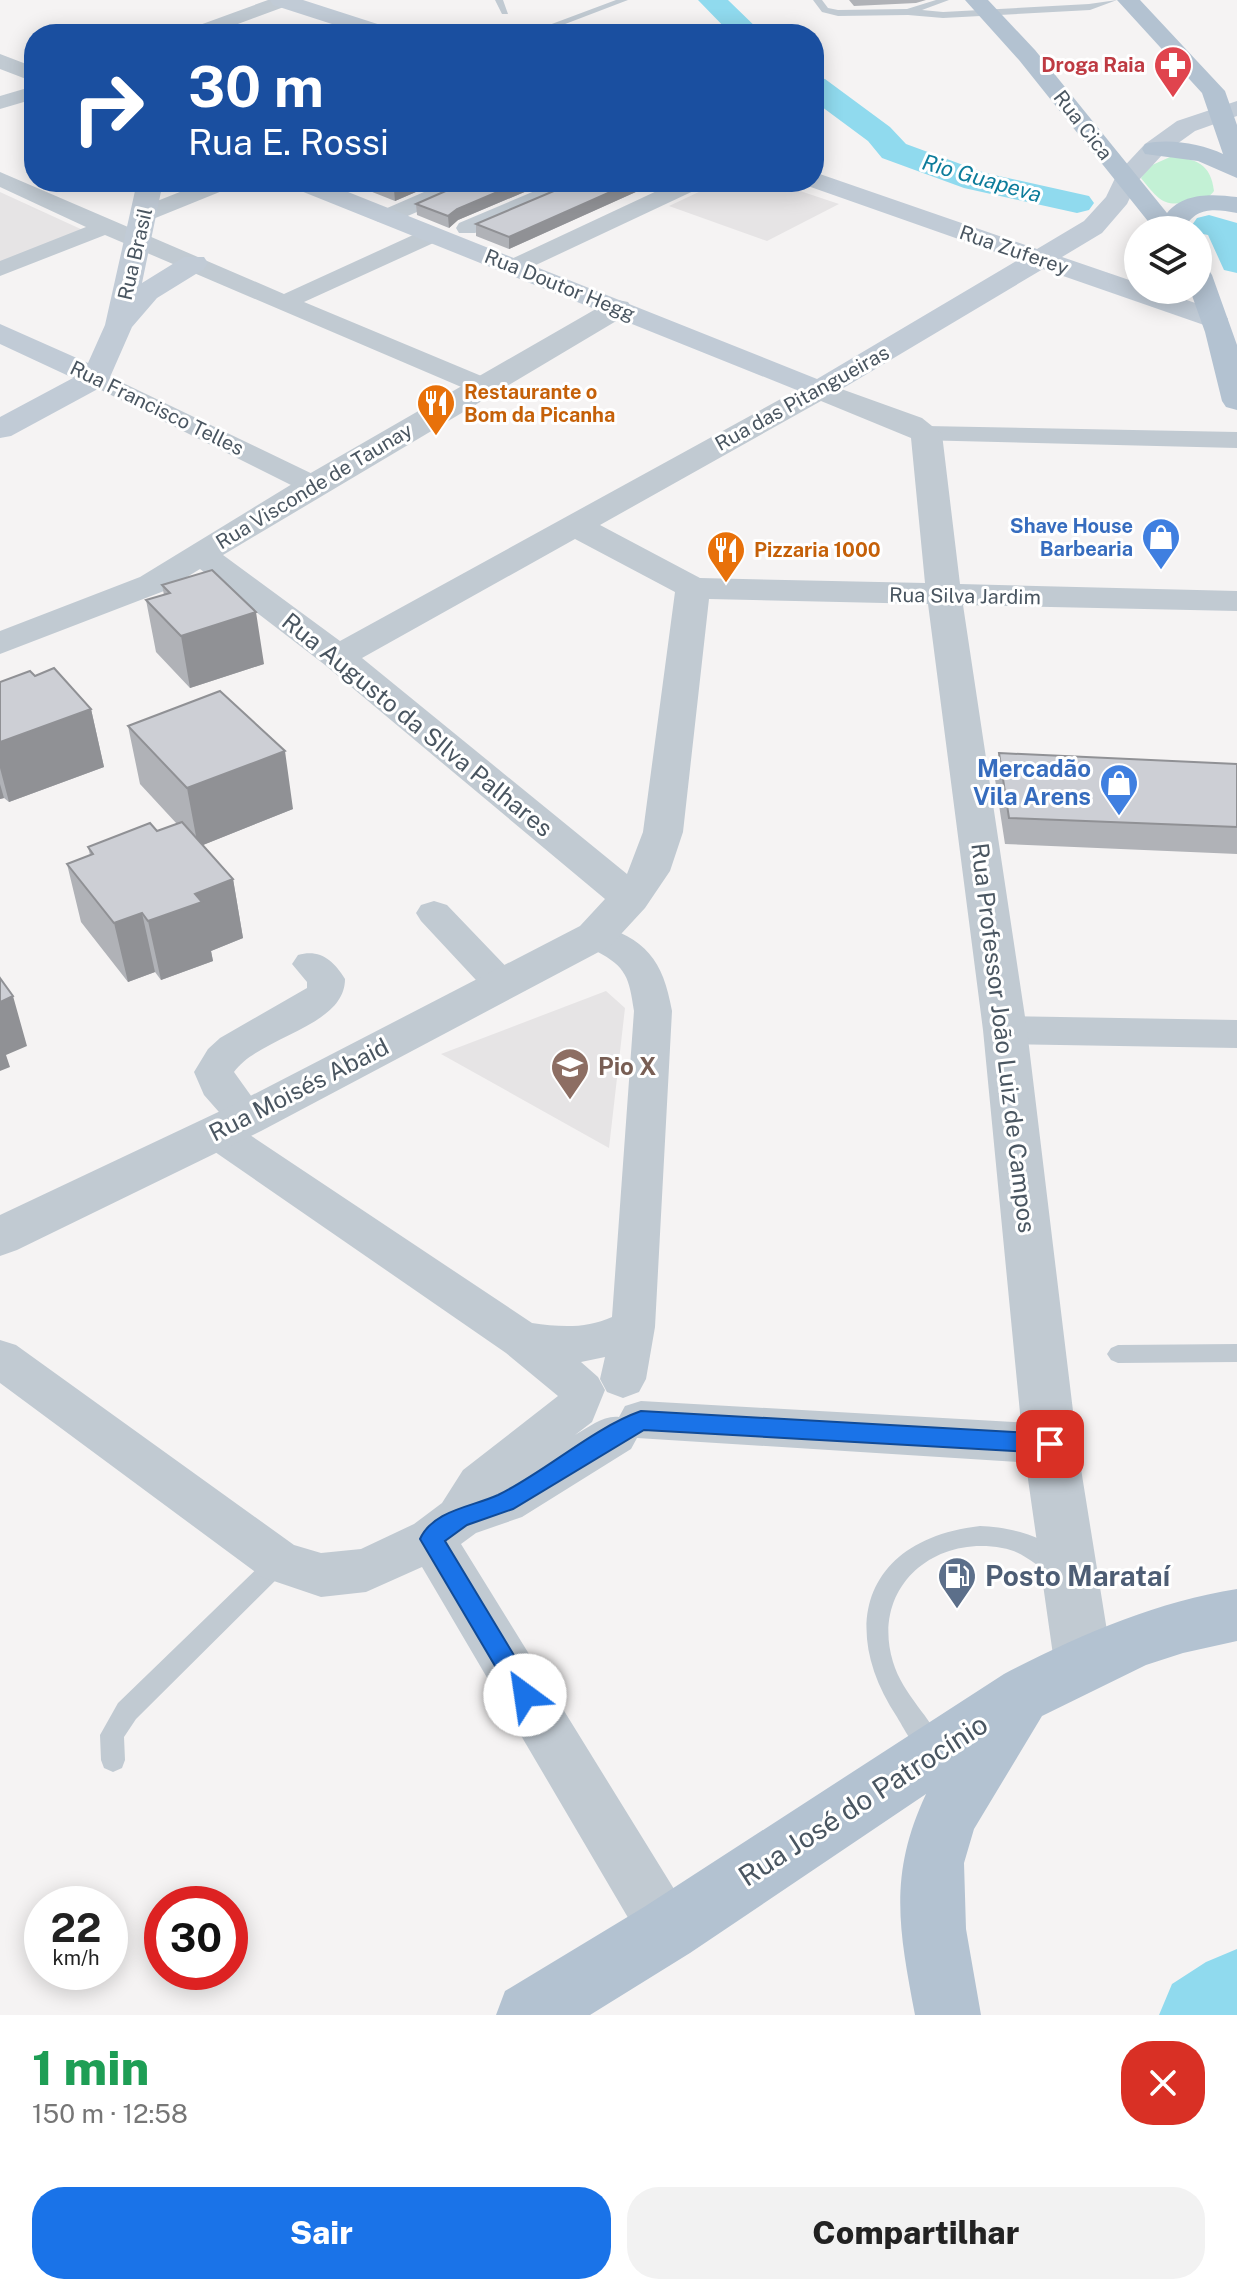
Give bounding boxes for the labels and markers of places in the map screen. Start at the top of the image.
pharmacy icon: Droga Raia [1152,44,1194,99]
place label: Droga Raia [1041,53,1145,77]
place label: Restaurante o Bom da Picanha [464,380,615,427]
restaurant icon: Restaurante o Bom da Picanha [415,382,457,437]
place label: Shave House Barbearia [1010,514,1133,561]
shop icon: Shave House Barbearia [1140,516,1182,571]
restaurant icon: Pizzaria 1000 [705,529,747,584]
place label: Pizzaria 1000 [754,538,881,562]
place label: Mercadão Vila Arens [973,754,1091,810]
shop icon: Mercadão Vila Arens [1098,762,1140,817]
school or university icon: Pio X [549,1046,591,1101]
place label: Pio X [598,1052,656,1080]
pin [1016,1410,1084,1478]
fuel station icon: Posto Marataí [936,1555,978,1610]
place label: Posto Marataí [985,1559,1172,1592]

